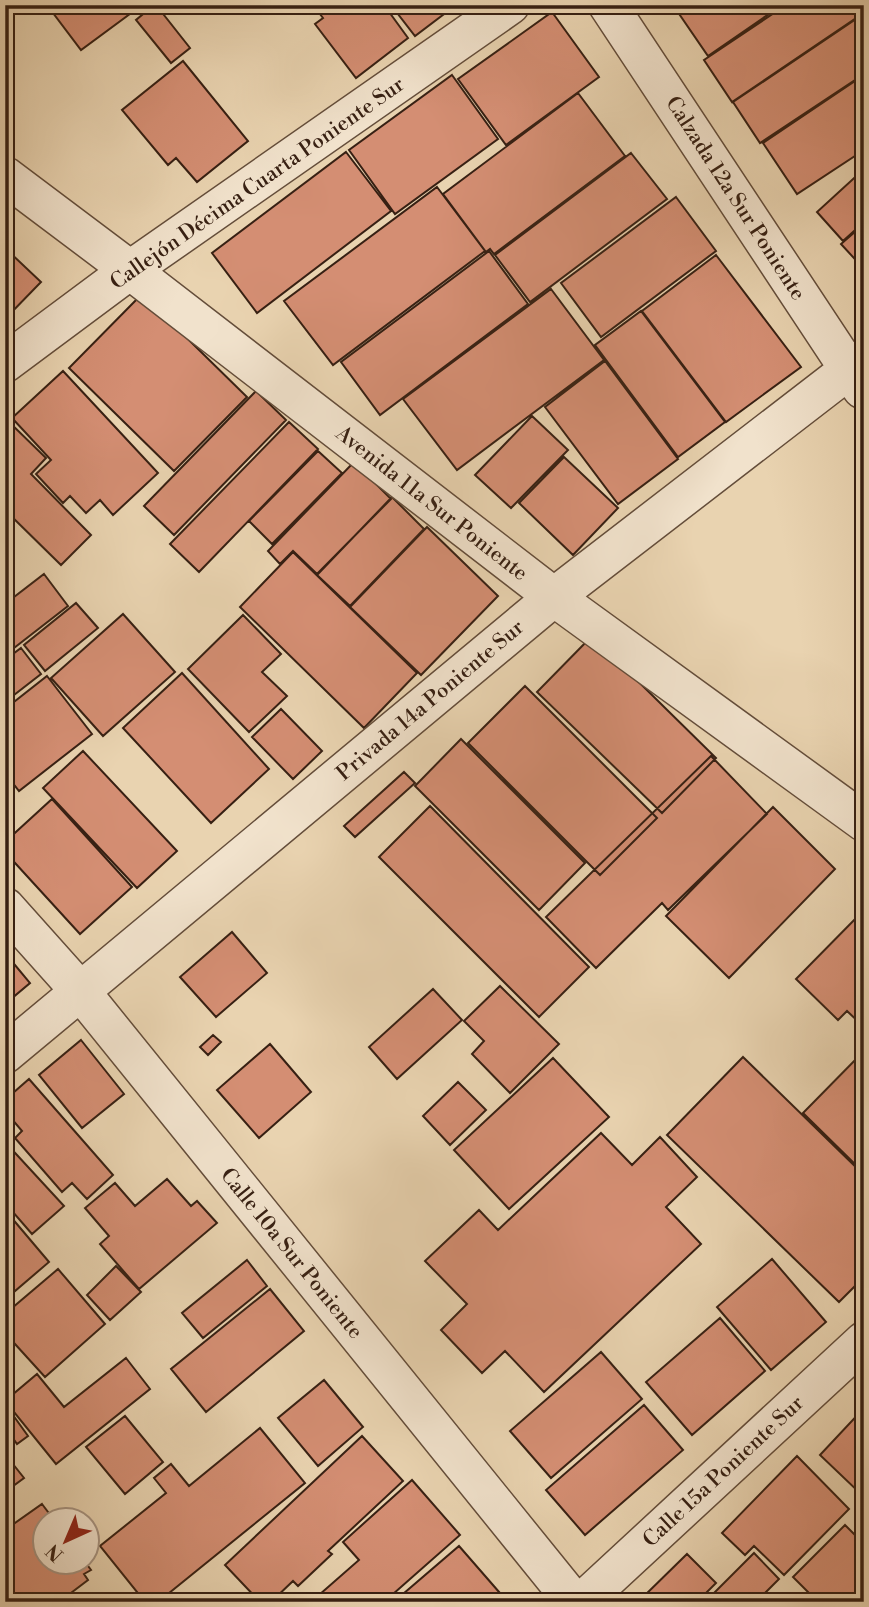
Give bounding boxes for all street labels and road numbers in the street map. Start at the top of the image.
street label: Callejón Décima Cuarta Poniente Sur [105,72,410,296]
street label: Calzada 12a Sur Poniente [659,92,811,305]
street label: Avenida 11a Sur Poniente [329,420,533,587]
street label: Privada 14a Poniente Sur [332,615,530,787]
street label: Calle 10a Sur Poniente [214,1163,368,1344]
street label: Calle 15a Poniente Sur [638,1390,810,1553]

